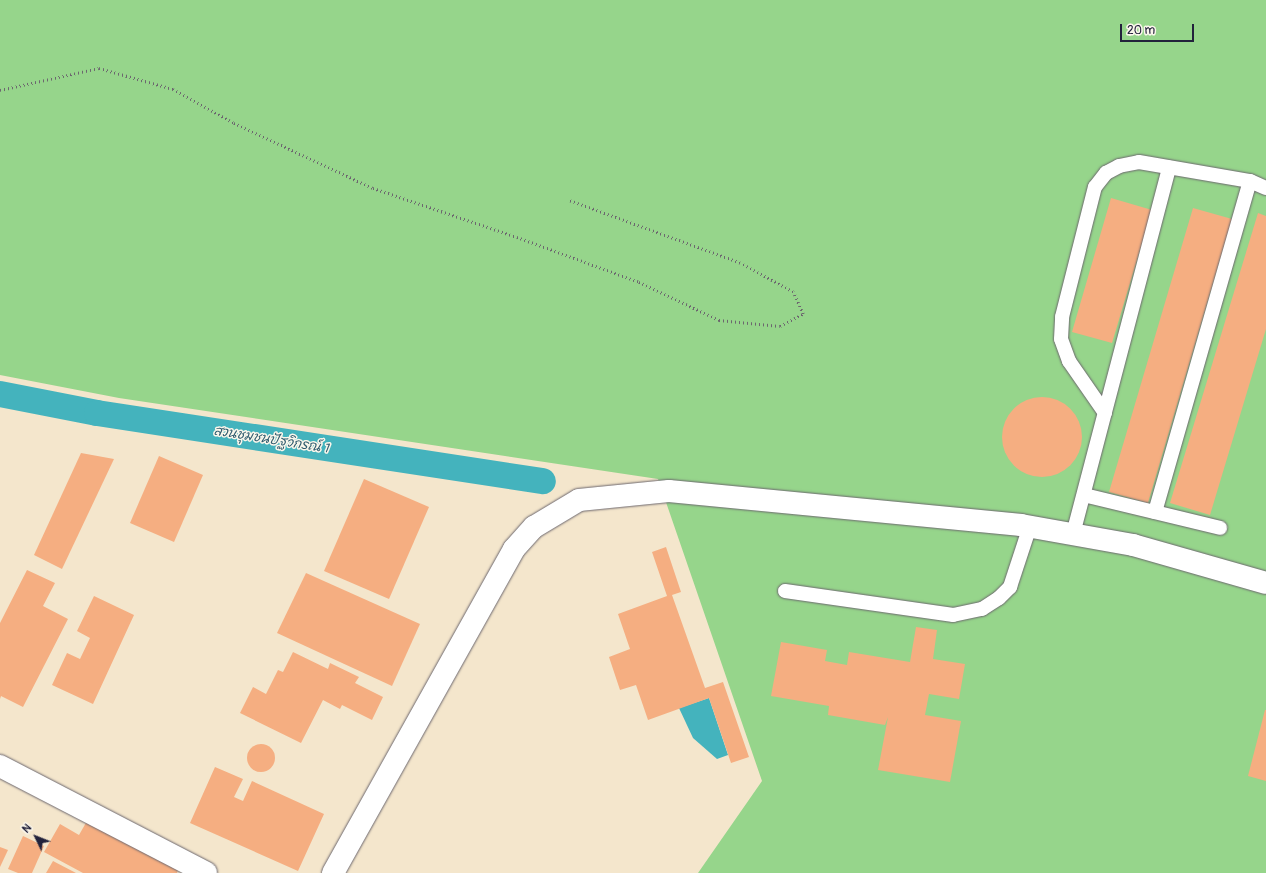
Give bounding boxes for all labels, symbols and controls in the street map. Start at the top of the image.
scale bar [1122,16,1196,42]
text: 20 m [1127,23,1155,38]
water label: สวนชุมชนปัฐวิกรณ์ 1 [212,423,330,457]
north arrow [16,817,56,857]
text: N [20,821,34,836]

